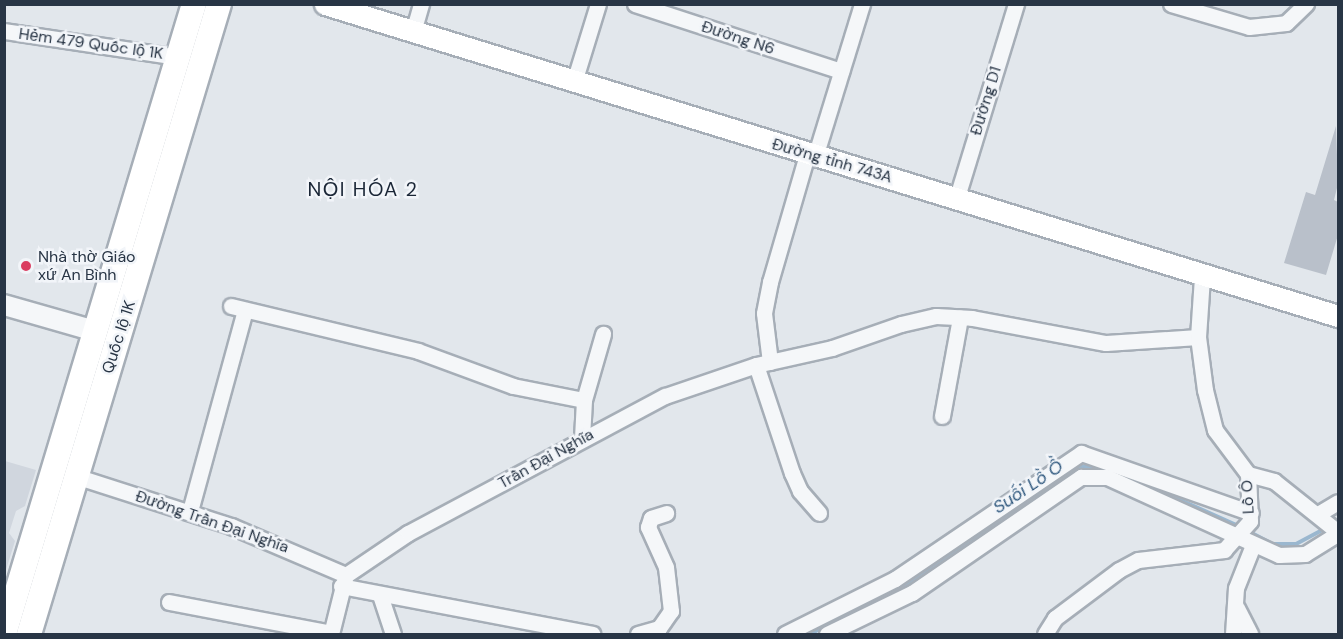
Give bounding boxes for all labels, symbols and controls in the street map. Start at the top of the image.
street label: Đường N6 [699,17,777,59]
street label: Hẻm 479 Quốc lộ 1K [17,24,165,64]
street label: Đường D1 [966,64,1006,138]
street label: Đường tỉnh 743A [770,135,894,187]
district label: NỘI HÓA 2 [307,177,419,201]
place label: Nhà thờ Giáo xứ An Bình [38,247,136,285]
marker: Nhà thờ Giáo xứ An Bình [19,259,33,273]
street label: Quốc lộ 1K [98,298,140,376]
street label: Trần Đại Nghĩa [495,425,597,493]
water label: Suối Lồ Ồ [989,456,1067,518]
street label: Lồ Ô [1238,479,1258,515]
street label: Đường Trần Đại Nghĩa [133,487,291,557]

